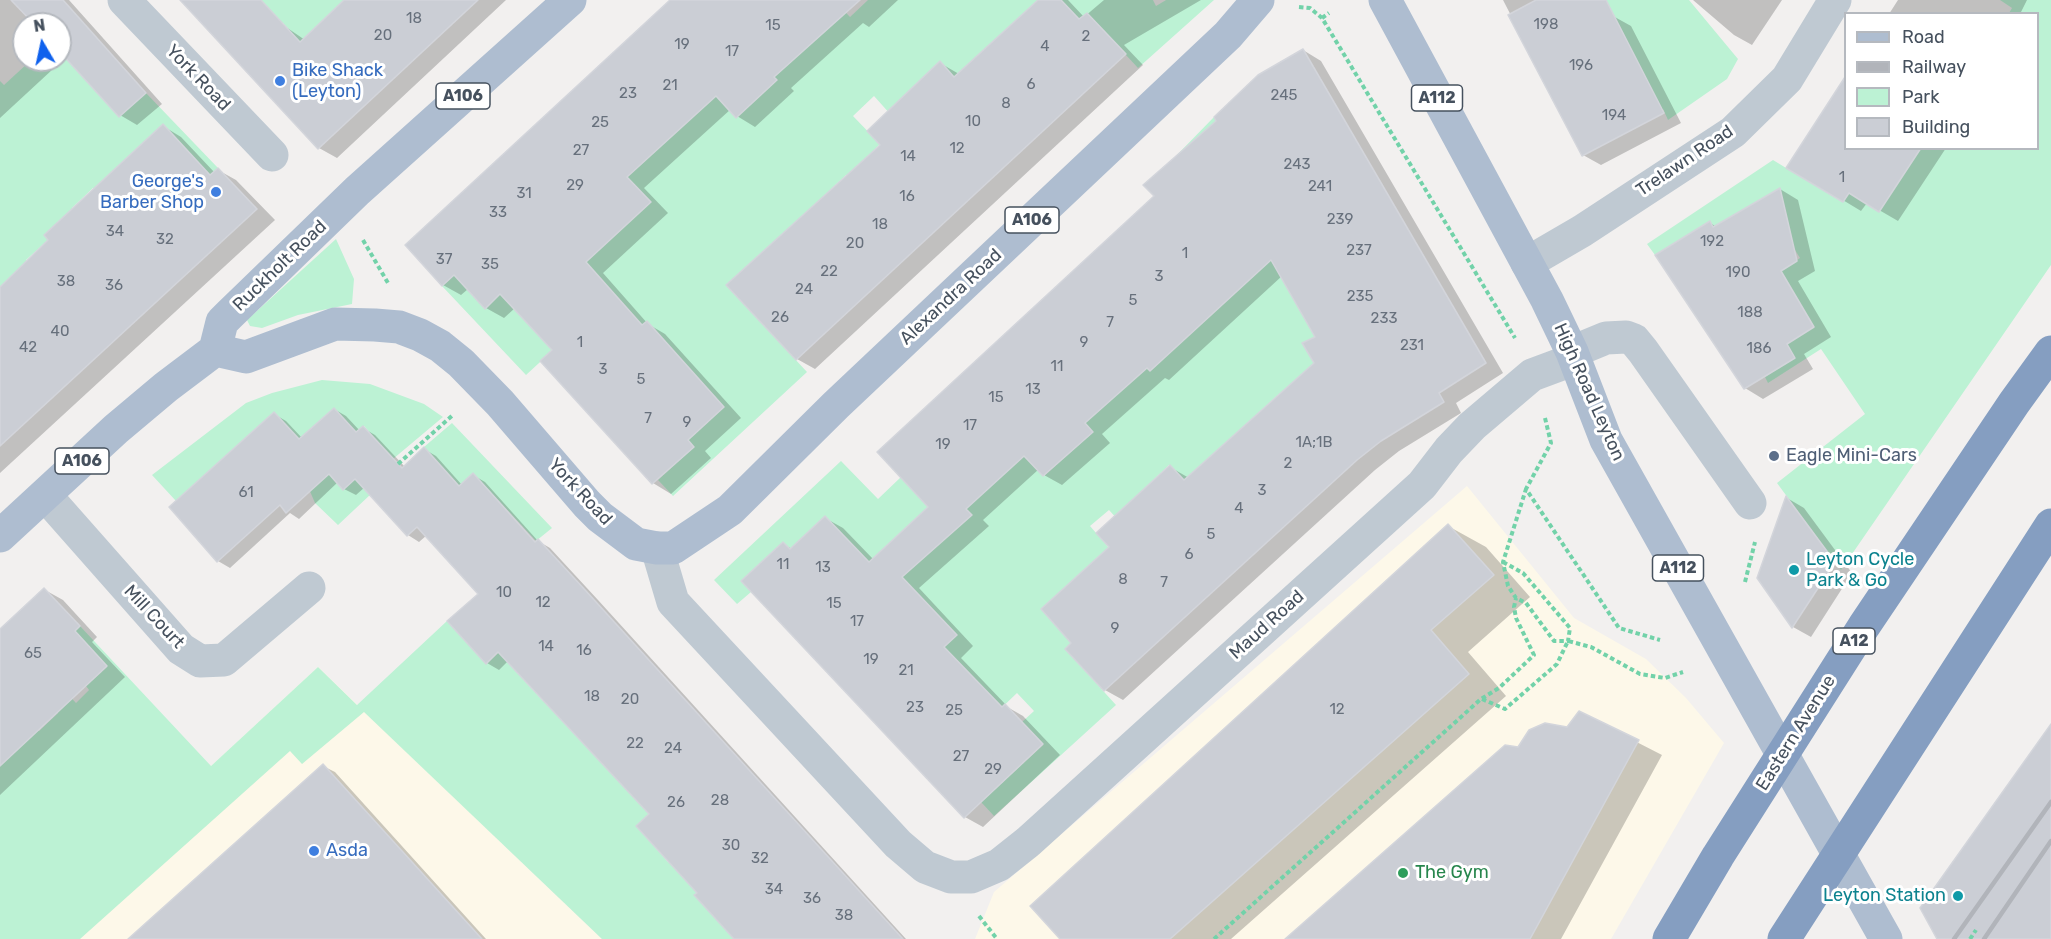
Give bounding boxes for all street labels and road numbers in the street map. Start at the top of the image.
street label: York Road [161,40,235,116]
road number: A106 [436,83,490,109]
road number: A112 [1412,85,1462,111]
street label: Trelawn Road [1632,121,1738,201]
road number: A106 [1005,207,1059,233]
street label: Ruckholt Road [229,216,331,316]
street label: Alexandra Road [896,244,1006,350]
street label: High Road Leyton [1549,320,1629,464]
road number: A106 [55,448,109,474]
street label: York Road [544,454,616,530]
road number: A112 [1652,555,1704,581]
street label: Mill Court [119,581,189,653]
street label: Maud Road [1225,586,1309,664]
road number: A12 [1833,628,1875,654]
street label: Eastern Avenue [1752,671,1840,795]

